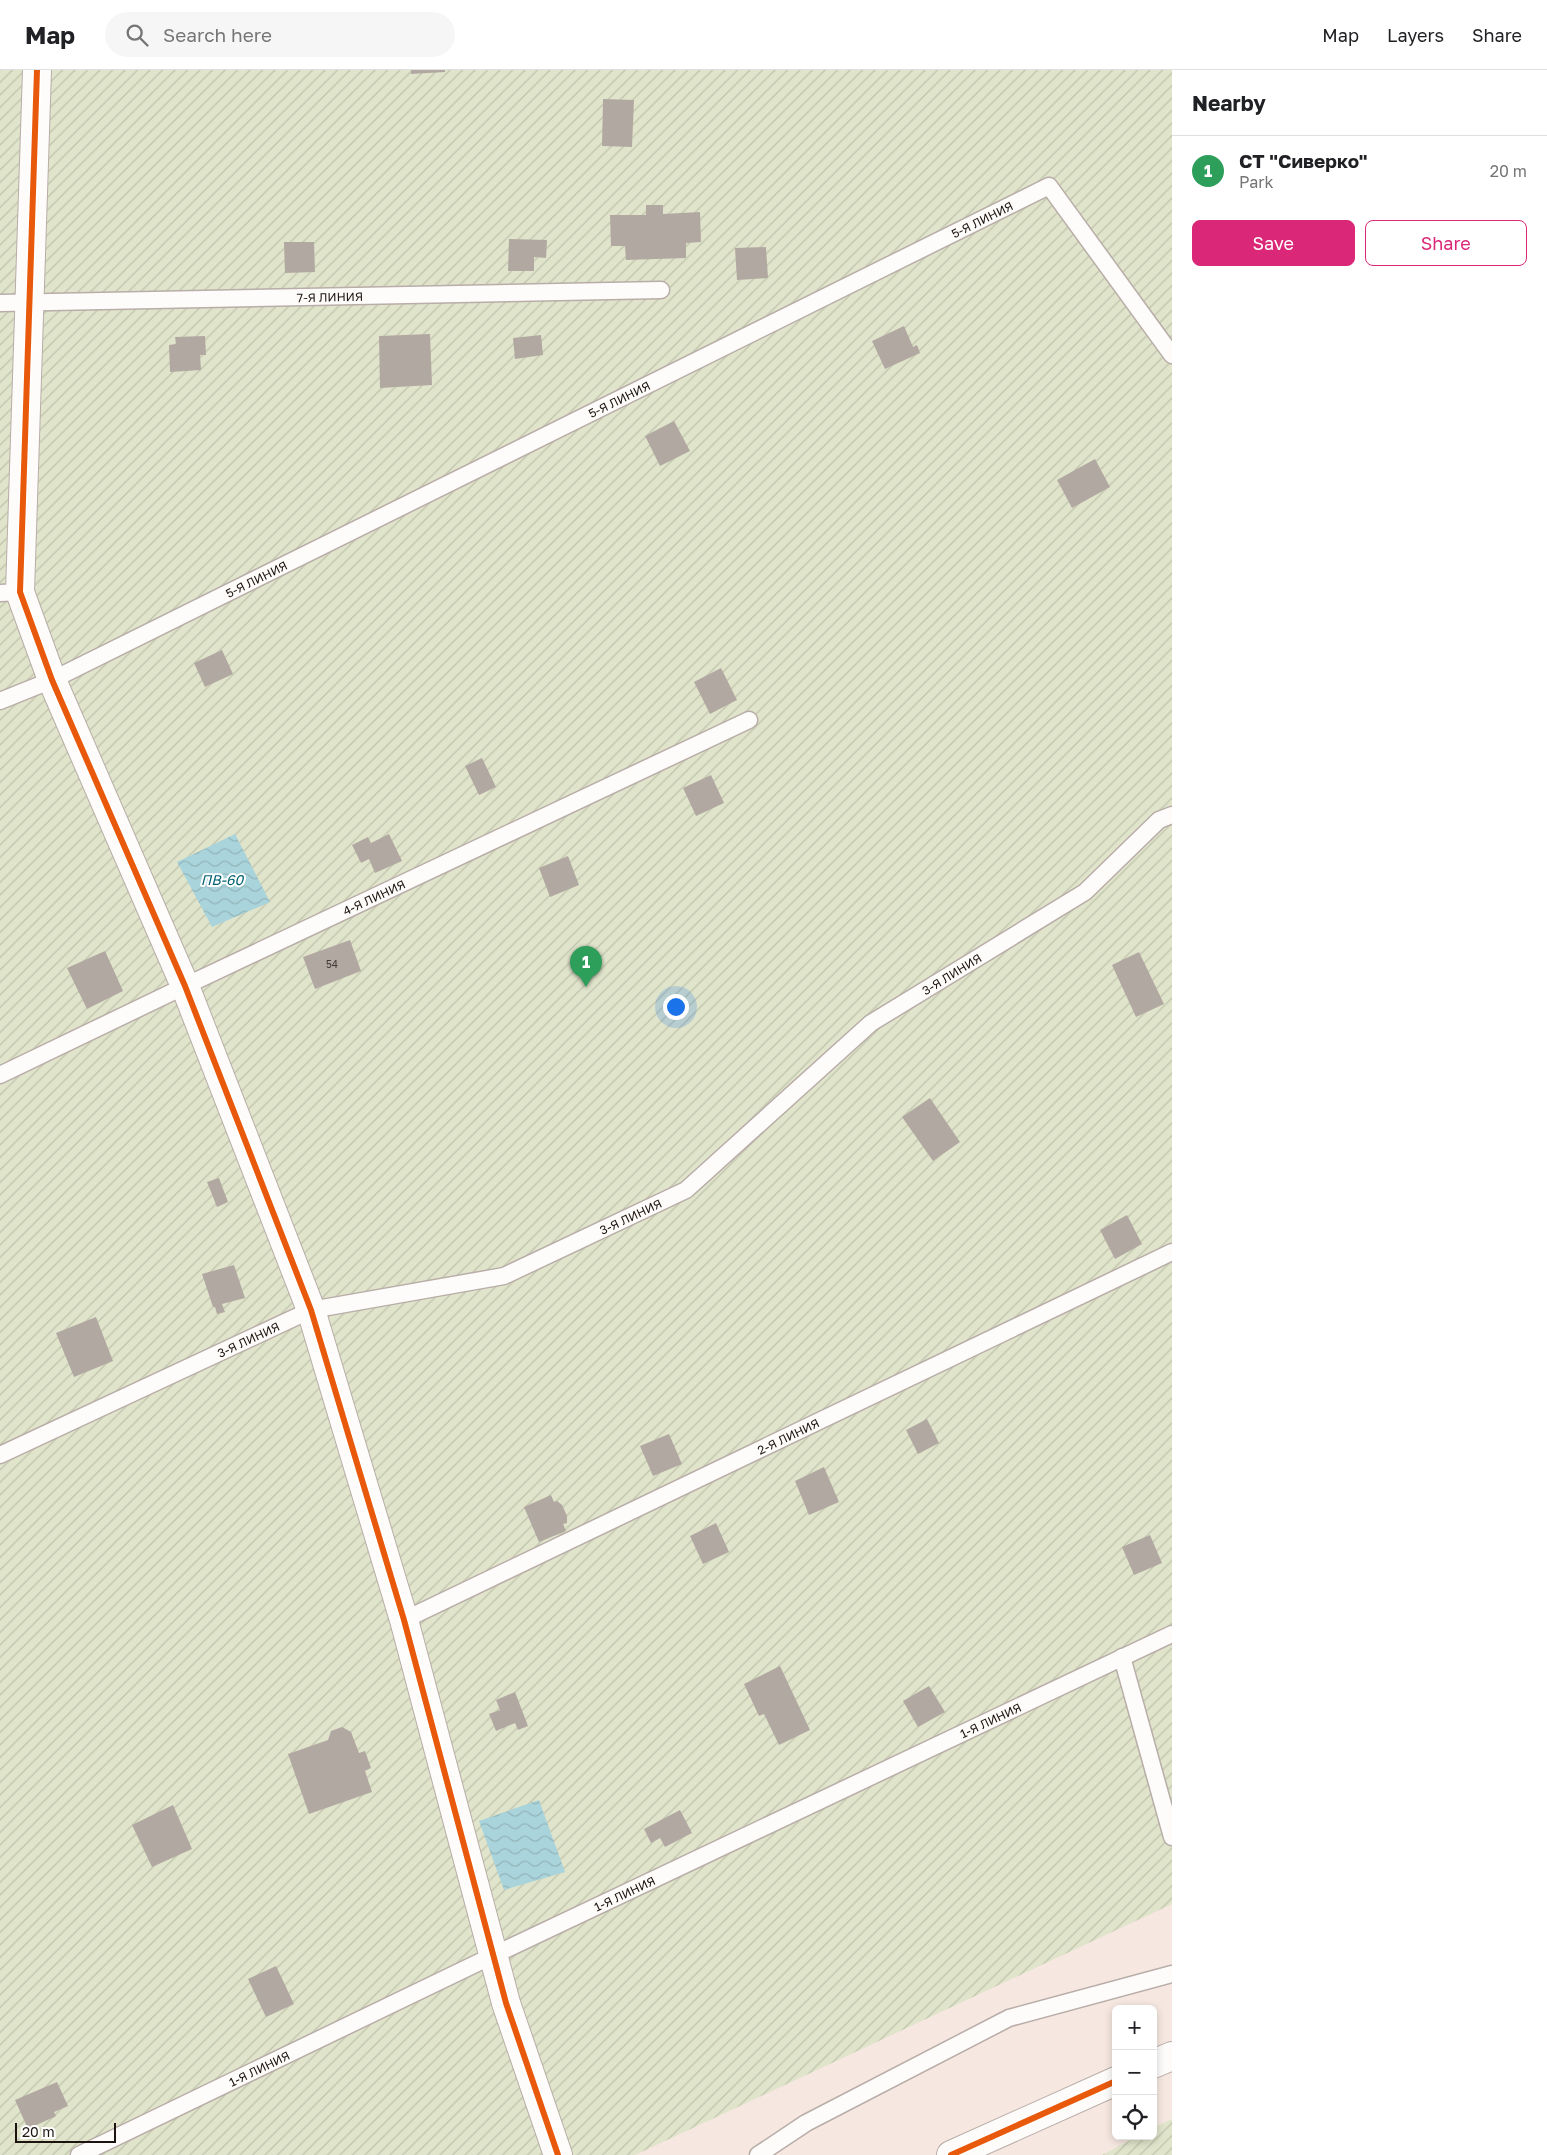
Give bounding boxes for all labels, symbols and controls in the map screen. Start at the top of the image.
search box [105,12,455,57]
text: Map [25,20,75,49]
icon: search [123,21,151,49]
text: Search here [163,23,272,46]
text: Map [1322,24,1359,46]
text: Layers [1387,24,1444,46]
text: Share [1472,24,1522,46]
text: Nearby [1192,90,1266,116]
text: СТ "Сиверко" [1239,149,1368,172]
text: 1 [1204,161,1212,181]
text: 20 m [1490,161,1527,181]
text: Park [1239,172,1274,192]
street label: 5-Я ЛИНИЯ [949,198,1015,241]
button: Save [1192,220,1355,266]
button: Share [1365,220,1527,266]
street label: 7-Я ЛИНИЯ [297,288,363,305]
street label: 5-Я ЛИНИЯ [586,377,652,421]
street label: 5-Я ЛИНИЯ [223,557,290,600]
water label: ПВ-60 [201,871,244,888]
street label: 4-Я ЛИНИЯ [340,876,407,918]
pin: 1 [570,946,602,987]
street label: 3-Я ЛИНИЯ [919,950,984,998]
house number: 54 [326,958,338,970]
your location [663,994,689,1020]
street label: 3-Я ЛИНИЯ [597,1195,664,1237]
street label: 3-Я ЛИНИЯ [215,1318,282,1360]
street label: 2-Я ЛИНИЯ [755,1415,822,1457]
street label: 1-Я ЛИНИЯ [958,1699,1023,1741]
street label: 1-Я ЛИНИЯ [591,1872,657,1914]
map controls [1112,2005,1157,2140]
button: + [1112,2005,1157,2050]
street label: 1-Я ЛИНИЯ [226,2047,292,2089]
button: − [1112,2050,1157,2095]
button: locate [1112,2095,1157,2140]
scale bar [15,2120,116,2143]
text: 20 m [22,2123,55,2140]

